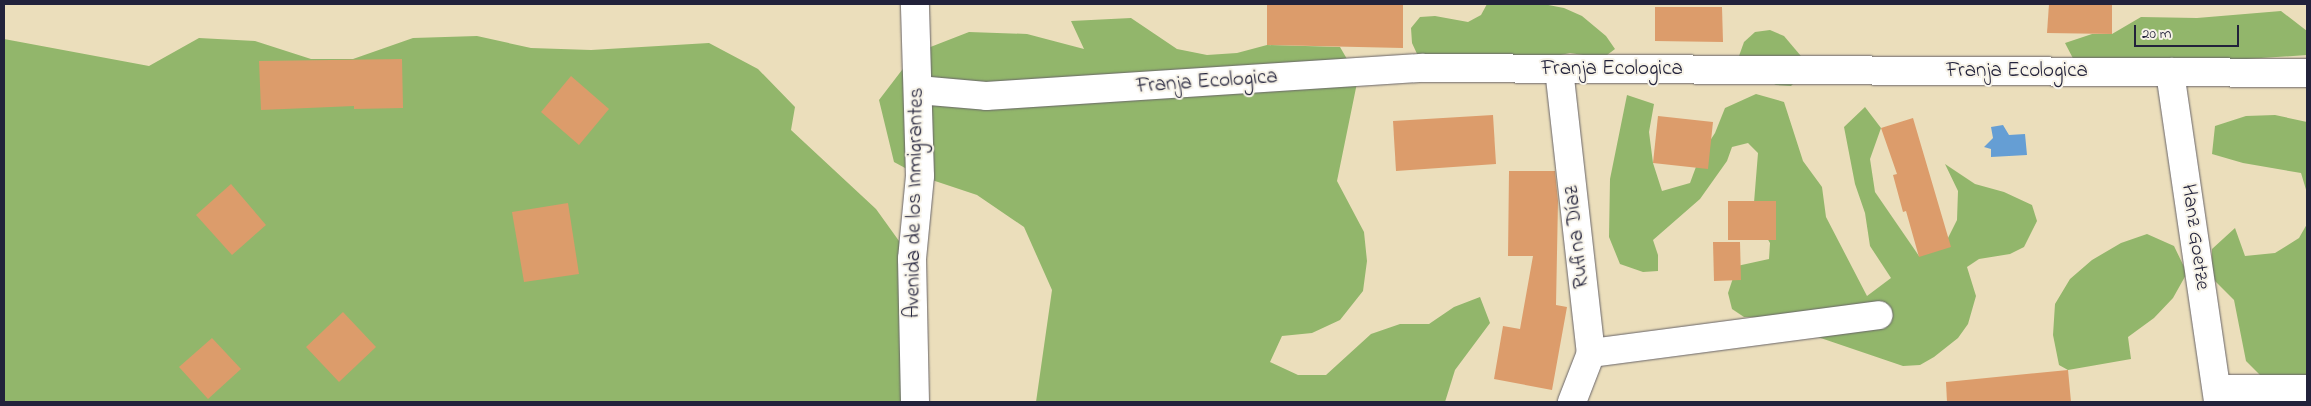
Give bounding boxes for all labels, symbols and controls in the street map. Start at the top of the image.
scale bar [2136,15,2241,47]
text: 20 m [2142,23,2171,45]
street label: Franja Ecologica [1541,56,1683,82]
street label: Franja Ecologica [1946,58,2088,84]
street label: Franja Ecologica [1135,64,1279,100]
street label: Avenida de los Inmigrantes [900,87,930,319]
street label: Hanz Goetze [2175,182,2215,292]
street label: Rufina Díaz [1559,184,1595,290]

